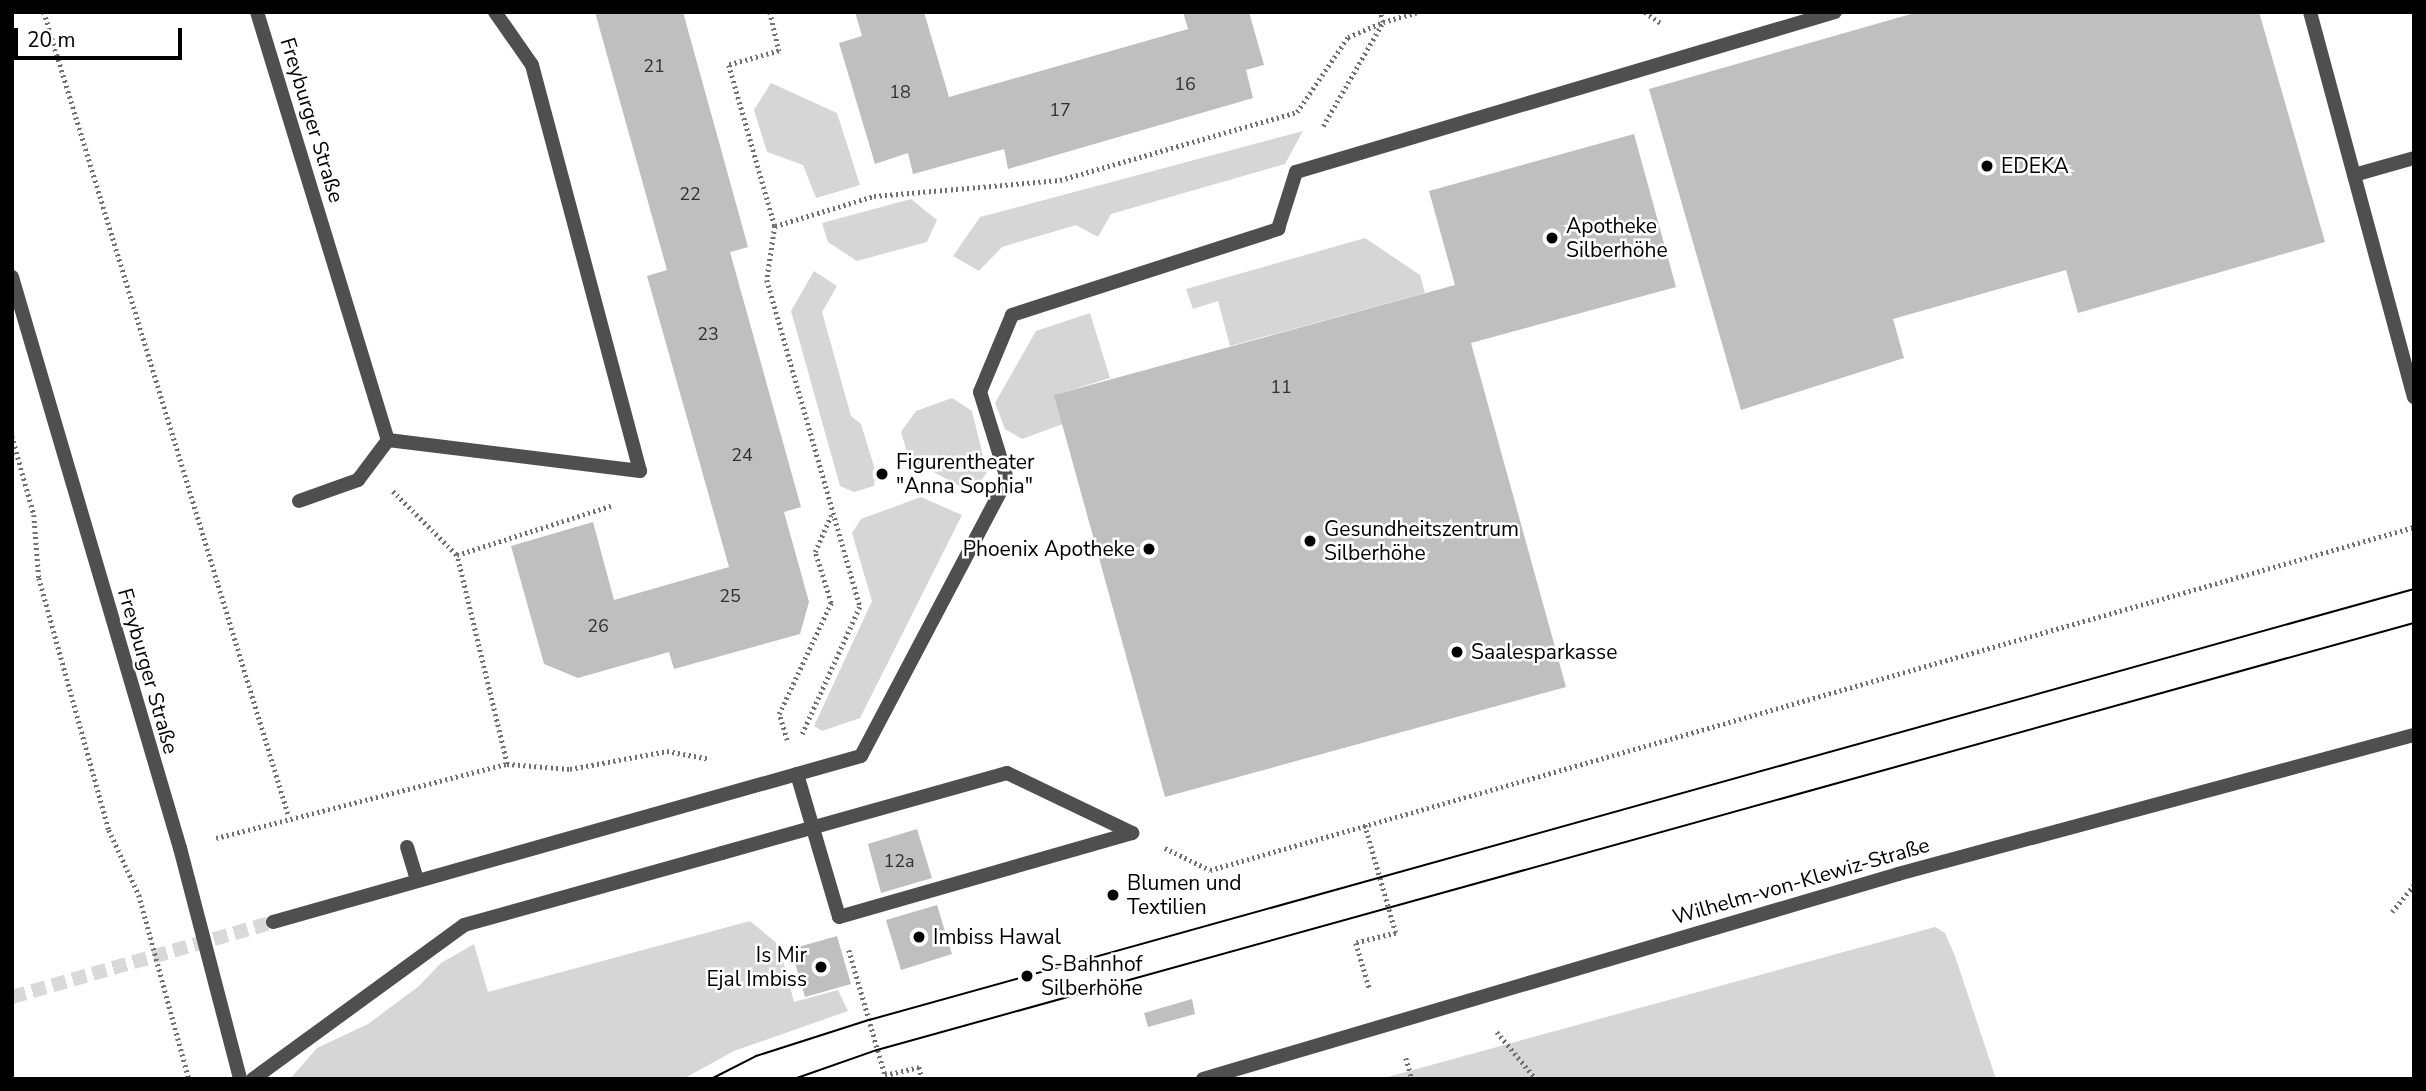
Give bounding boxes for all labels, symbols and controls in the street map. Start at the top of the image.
scale bar [18,14,186,58]
text: 20 m [27,26,76,54]
street label: Freyburger Straße [275,34,349,206]
house number: 21 [643,55,665,77]
house number: 16 [1174,73,1196,95]
house number: 18 [889,81,911,103]
house number: 17 [1049,99,1071,121]
place label: EDEKA [2001,153,2069,179]
marker: EDEKA [1979,158,1995,174]
house number: 22 [679,183,701,205]
place label: Apotheke Silberhöhe [1566,213,1668,263]
marker: Apotheke Silberhöhe [1544,230,1560,246]
house number: 23 [697,323,719,345]
house number: 11 [1270,376,1292,398]
house number: 24 [731,444,753,466]
place label: Figurentheater "Anna Sophia" [896,449,1034,499]
marker: Figurentheater "Anna Sophia" [874,466,890,482]
place label: Gesundheitszentrum Silberhöhe [1324,516,1519,566]
marker: Gesundheitszentrum Silberhöhe [1302,533,1318,549]
place label: Phoenix Apotheke [963,536,1135,562]
marker: Phoenix Apotheke [1141,541,1157,557]
street label: Freyburger Straße [112,585,184,757]
house number: 25 [719,585,741,607]
house number: 26 [587,615,609,637]
place label: Saalesparkasse [1471,639,1617,665]
marker: Saalesparkasse [1449,644,1465,660]
street label: Wilhelm-von-Klewiz-Straße [1670,832,1932,930]
house number: 12a [883,850,915,872]
place label: Blumen und Textilien [1127,870,1242,920]
marker: Blumen und Textilien [1105,887,1121,903]
place label: Imbiss Hawal [933,924,1061,950]
marker: Imbiss Hawal [911,929,927,945]
place label: Is Mir Ejal Imbiss [706,942,807,992]
place label: S-Bahnhof Silberhöhe [1041,951,1143,1001]
marker: Is Mir Ejal Imbiss [813,959,829,975]
marker: S-Bahnhof Silberhöhe [1019,968,1035,984]

